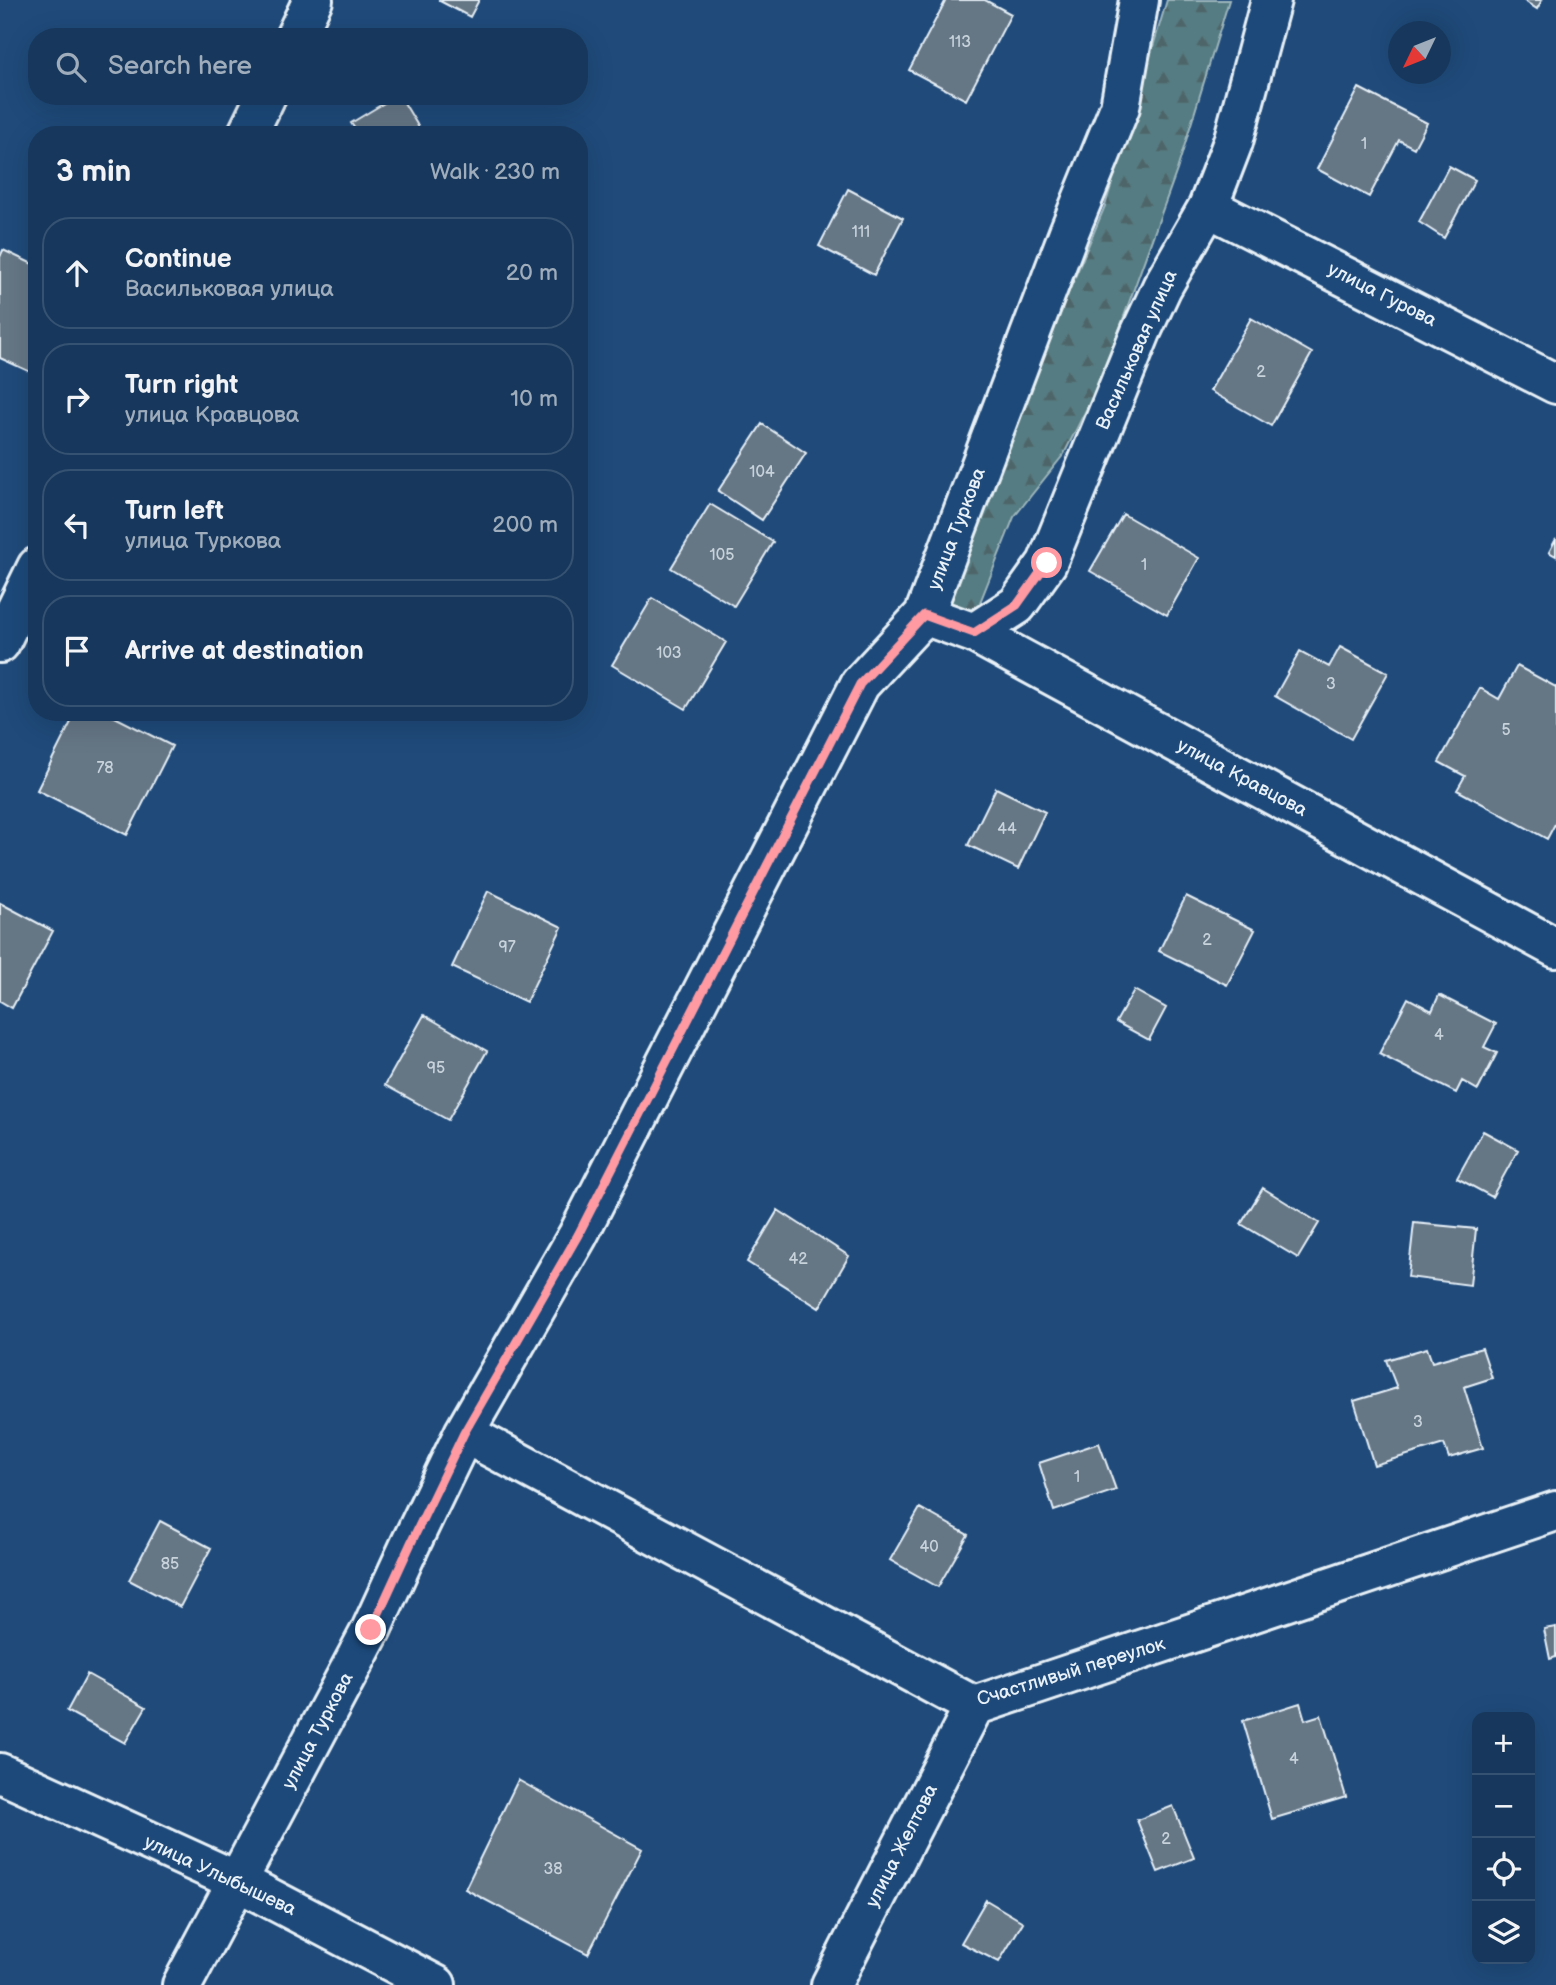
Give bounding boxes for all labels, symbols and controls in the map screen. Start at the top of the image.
north arrow [1388,21,1451,84]
search box [28,28,588,105]
house number: 113 [949,33,971,52]
icon: search [52,48,90,86]
text: Search here [108,51,252,82]
house number: 1 [1361,135,1367,154]
text: 3 min [56,154,131,190]
text: Walk · 230 m [430,158,560,186]
house number: 111 [852,223,870,242]
text: Continue [125,244,232,275]
icon: ahead [58,254,96,292]
street label: улица Гурова [1324,258,1440,332]
text: 20 m [506,259,558,287]
street label: Васильковая улица [1091,267,1183,433]
text: Васильковая улица [125,275,334,303]
house number: 2 [1256,363,1266,382]
text: Turn right [125,370,238,401]
icon: right [58,380,96,418]
text: 10 m [510,385,558,413]
text: улица Кравцова [125,401,299,429]
house number: 104 [749,463,775,482]
street label: улица Туркова [923,465,991,593]
text: Turn left [125,496,224,527]
icon: left [58,506,96,544]
text: 200 m [492,511,558,539]
text: улица Туркова [125,527,281,555]
house number: 105 [710,546,734,565]
route start [1031,547,1062,578]
house number: 1 [1141,556,1147,575]
icon: arrive [58,632,96,670]
text: Arrive at destination [125,636,364,667]
house number: 103 [656,644,682,663]
house number: 3 [1326,675,1336,694]
house number: 5 [1501,721,1511,740]
street label: улица Кравцова [1173,734,1311,822]
house number: 78 [96,759,114,778]
house number: 44 [997,820,1017,839]
house number: 2 [1202,931,1212,950]
house number: 97 [498,938,516,957]
house number: 4 [1434,1026,1444,1045]
house number: 95 [427,1059,445,1078]
house number: 42 [788,1250,808,1269]
house number: 3 [1413,1413,1423,1432]
house number: 1 [1074,1468,1080,1487]
house number: 40 [919,1538,939,1557]
house number: 85 [161,1555,179,1574]
route end [355,1614,386,1645]
street label: Счастливый переулок [974,1632,1168,1712]
street label: улица Туркова [278,1669,358,1793]
map controls [1472,1712,1535,1964]
button: + [1472,1712,1535,1775]
house number: 4 [1289,1750,1299,1769]
button: − [1472,1775,1535,1838]
street label: улица Желтова [861,1781,943,1911]
house number: 2 [1161,1830,1171,1849]
street label: улица Улыбышева [140,1831,300,1921]
button: locate [1472,1838,1535,1901]
house number: 38 [543,1860,563,1879]
button: layers [1472,1901,1535,1964]

